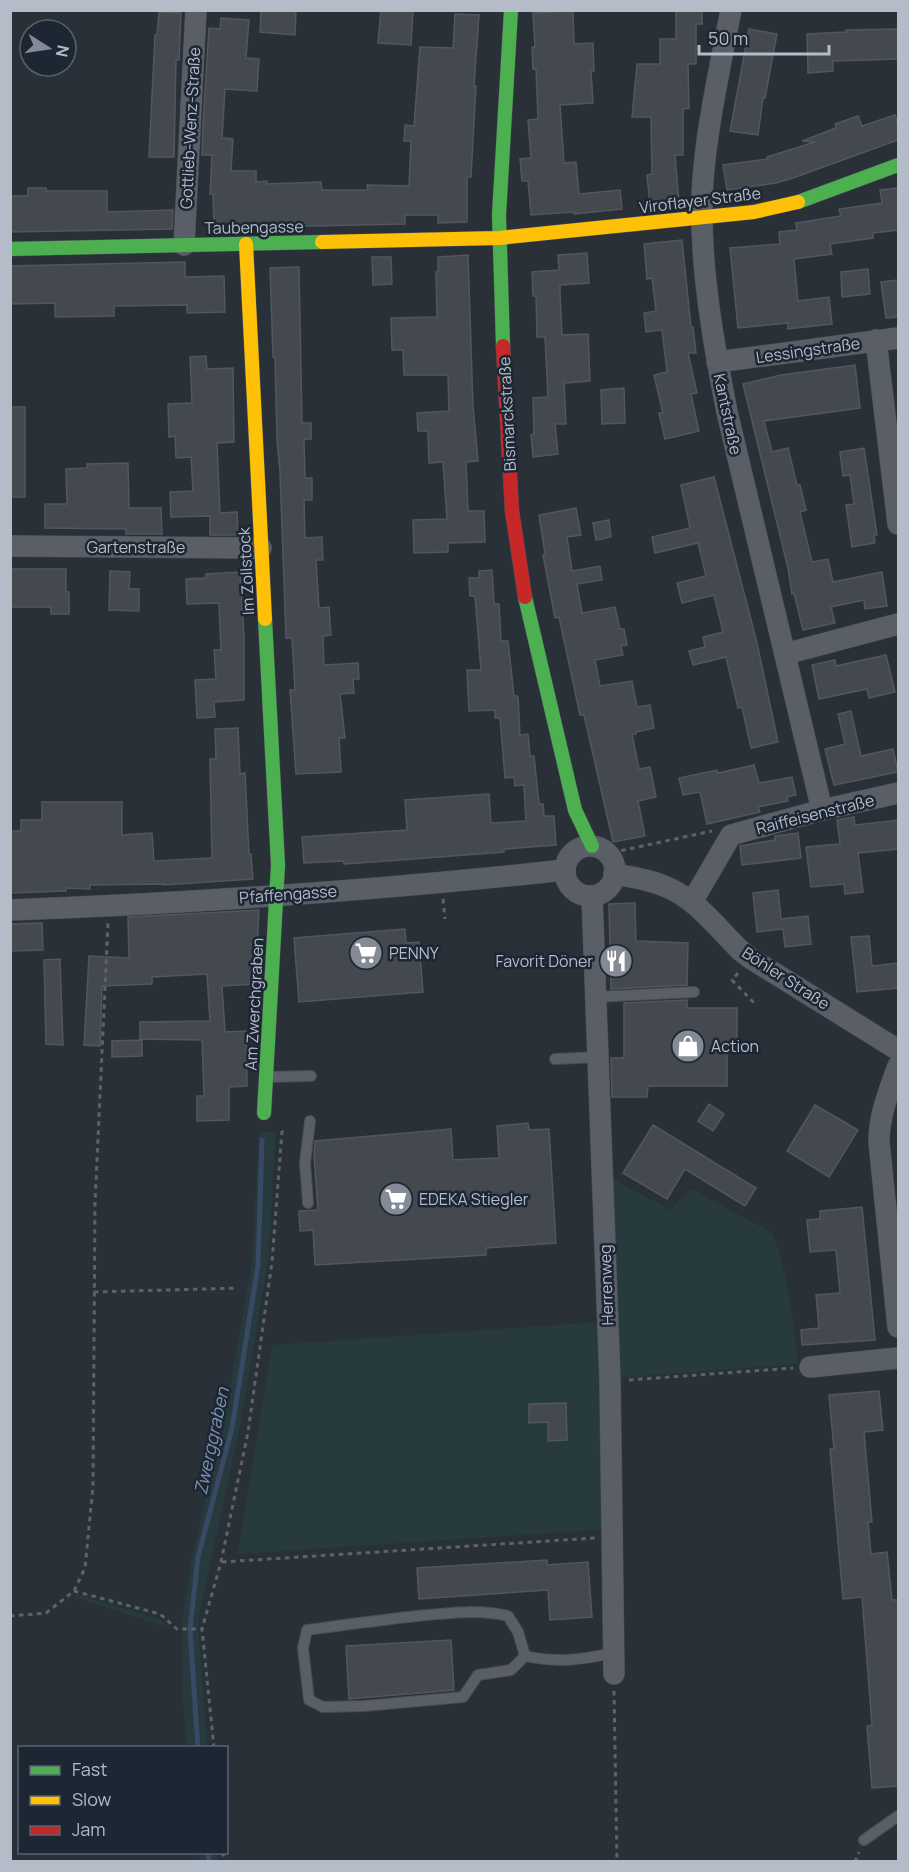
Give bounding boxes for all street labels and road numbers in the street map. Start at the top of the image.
street label: Gottlieb-Wenz-Straße [175,46,205,210]
street label: Viroflayer Straße [638,182,762,218]
street label: Taubengasse [204,215,304,239]
street label: Lessingstraße [754,332,862,368]
street label: Bismarckstraße [493,356,521,472]
street label: Kantstraße [709,371,747,457]
street label: Im Zollstock [233,525,259,616]
street label: Gartenstraße [87,536,185,558]
street label: Raiffeisenstraße [754,789,876,839]
street label: Pfaffengasse [238,880,338,908]
street label: Am Zwerchgraben [240,937,268,1071]
street label: Böhler Straße [738,941,834,1015]
street label: Herrenweg [594,1244,618,1326]

